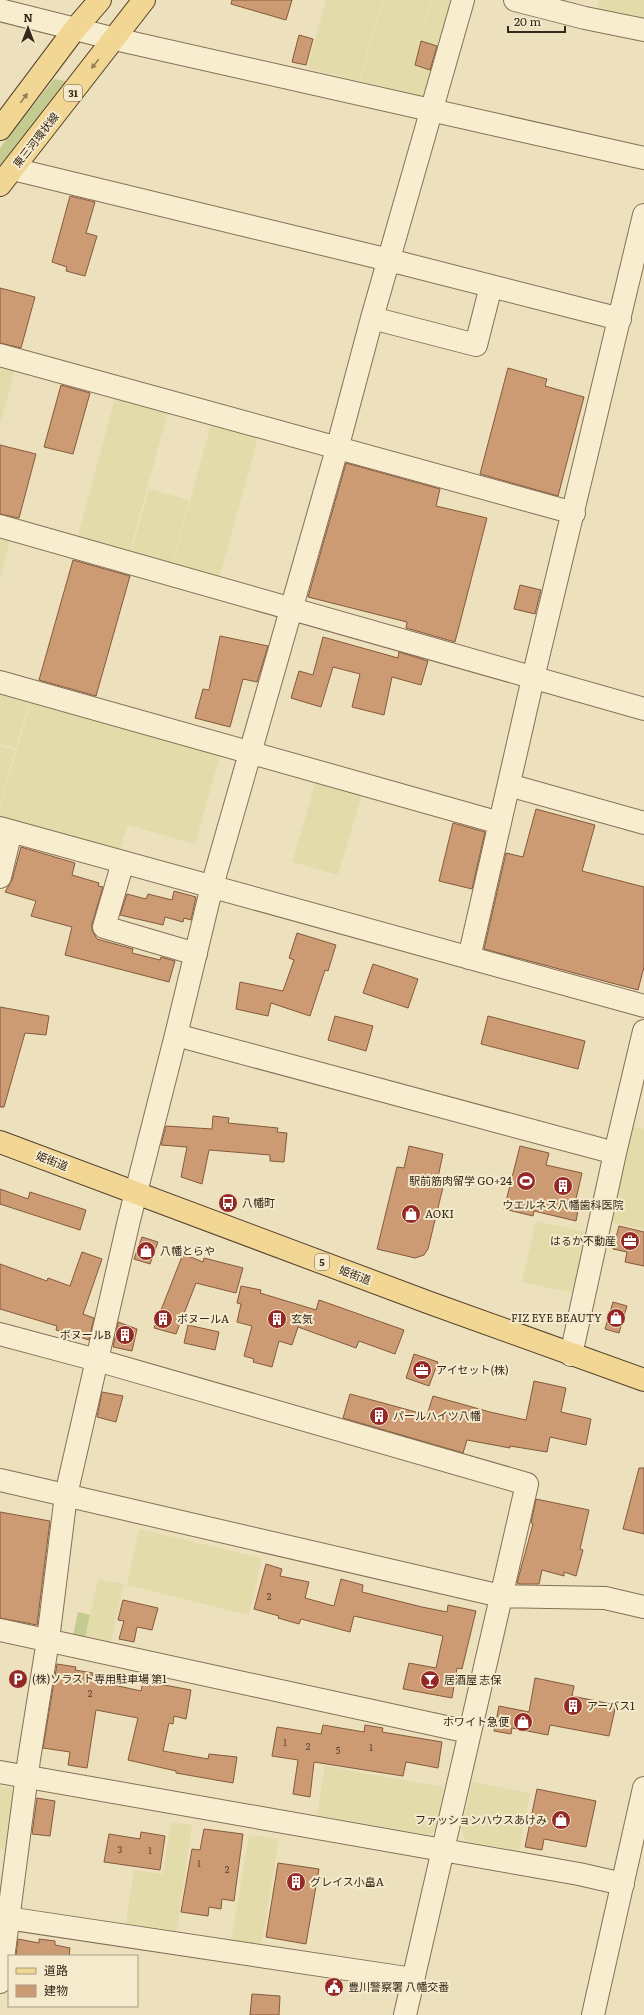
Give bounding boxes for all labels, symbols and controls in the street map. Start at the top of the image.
north arrow [8,8,48,48]
scale bar [508,8,565,34]
text: N [23,9,33,25]
text: 20 m [514,12,541,30]
one-way arrow [91,59,99,70]
road number: 31 [64,85,82,101]
one-way arrow [19,93,28,104]
street label: 東三河環状線 [9,108,62,170]
street label: 姫街道 [34,1147,71,1173]
sports icon: 駅前筋肉留学 GO+24 [515,1170,537,1192]
place label: 駅前筋肉留学 GO+24 [409,1172,512,1188]
building icon: ウエルネス八幡歯科医院 [552,1175,574,1197]
bus stop icon: 八幡町 [217,1192,239,1214]
place label: 八幡町 [242,1194,275,1210]
place label: ウエルネス八幡歯科医院 [503,1196,624,1212]
shop icon: AOKI [400,1203,422,1225]
place label: AOKI [425,1205,454,1221]
office icon: はるか不動産 [619,1230,641,1252]
place label: はるか不動産 [550,1232,616,1248]
shop icon: 八幡とらや [135,1240,157,1262]
place label: 八幡とらや [160,1242,215,1258]
road number: 5 [315,1254,329,1270]
street label: 姫街道 [337,1261,374,1287]
shop icon: FIZ EYE BEAUTY [605,1307,627,1329]
building icon: ボヌールA [152,1308,174,1330]
building icon: 玄気 [266,1308,288,1330]
place label: FIZ EYE BEAUTY [511,1309,602,1325]
place label: ボヌールA [177,1310,229,1326]
place label: 玄気 [291,1310,313,1326]
building icon: ボヌールB [114,1324,136,1346]
place label: ボヌールB [60,1326,111,1342]
office icon: アイセット(株) [411,1359,433,1381]
place label: アイセット(株) [436,1361,509,1377]
building icon: パールハイツ八幡 [368,1405,390,1427]
place label: パールハイツ八幡 [393,1407,481,1423]
house number: 2 [267,1589,272,1603]
parking icon: (株)ソラスト専用駐車場 第1 [7,1668,29,1690]
bar icon: 居酒屋 志保 [419,1669,441,1691]
place label: (株)ソラスト専用駐車場 第1 [32,1670,167,1686]
place label: 居酒屋 志保 [444,1671,502,1687]
house number: 2 [88,1686,93,1700]
building icon: アーバス1 [562,1695,584,1717]
place label: アーバス1 [587,1697,635,1713]
shop icon: ホワイト急便 [512,1711,534,1733]
place label: ホワイト急便 [443,1713,510,1729]
house number: 1 [283,1735,287,1749]
house number: 2 [306,1739,311,1753]
house number: 1 [369,1740,373,1754]
house number: 5 [336,1743,341,1757]
shop icon: ファッションハウスあけみ [550,1809,572,1831]
place label: ファッションハウスあけみ [415,1811,547,1827]
house number: 3 [118,1842,123,1856]
house number: 1 [148,1843,152,1857]
house number: 1 [197,1856,201,1870]
house number: 2 [225,1862,230,1876]
building icon: グレイス小畠A [285,1871,307,1893]
place label: グレイス小畠A [310,1873,384,1889]
legend [8,1955,138,2007]
text: 道路 [44,1961,68,1979]
public building icon: 豊川警察署 八幡交番 [323,1976,345,1998]
place label: 豊川警察署 八幡交番 [348,1978,449,1994]
text: 建物 [44,1981,68,1999]

